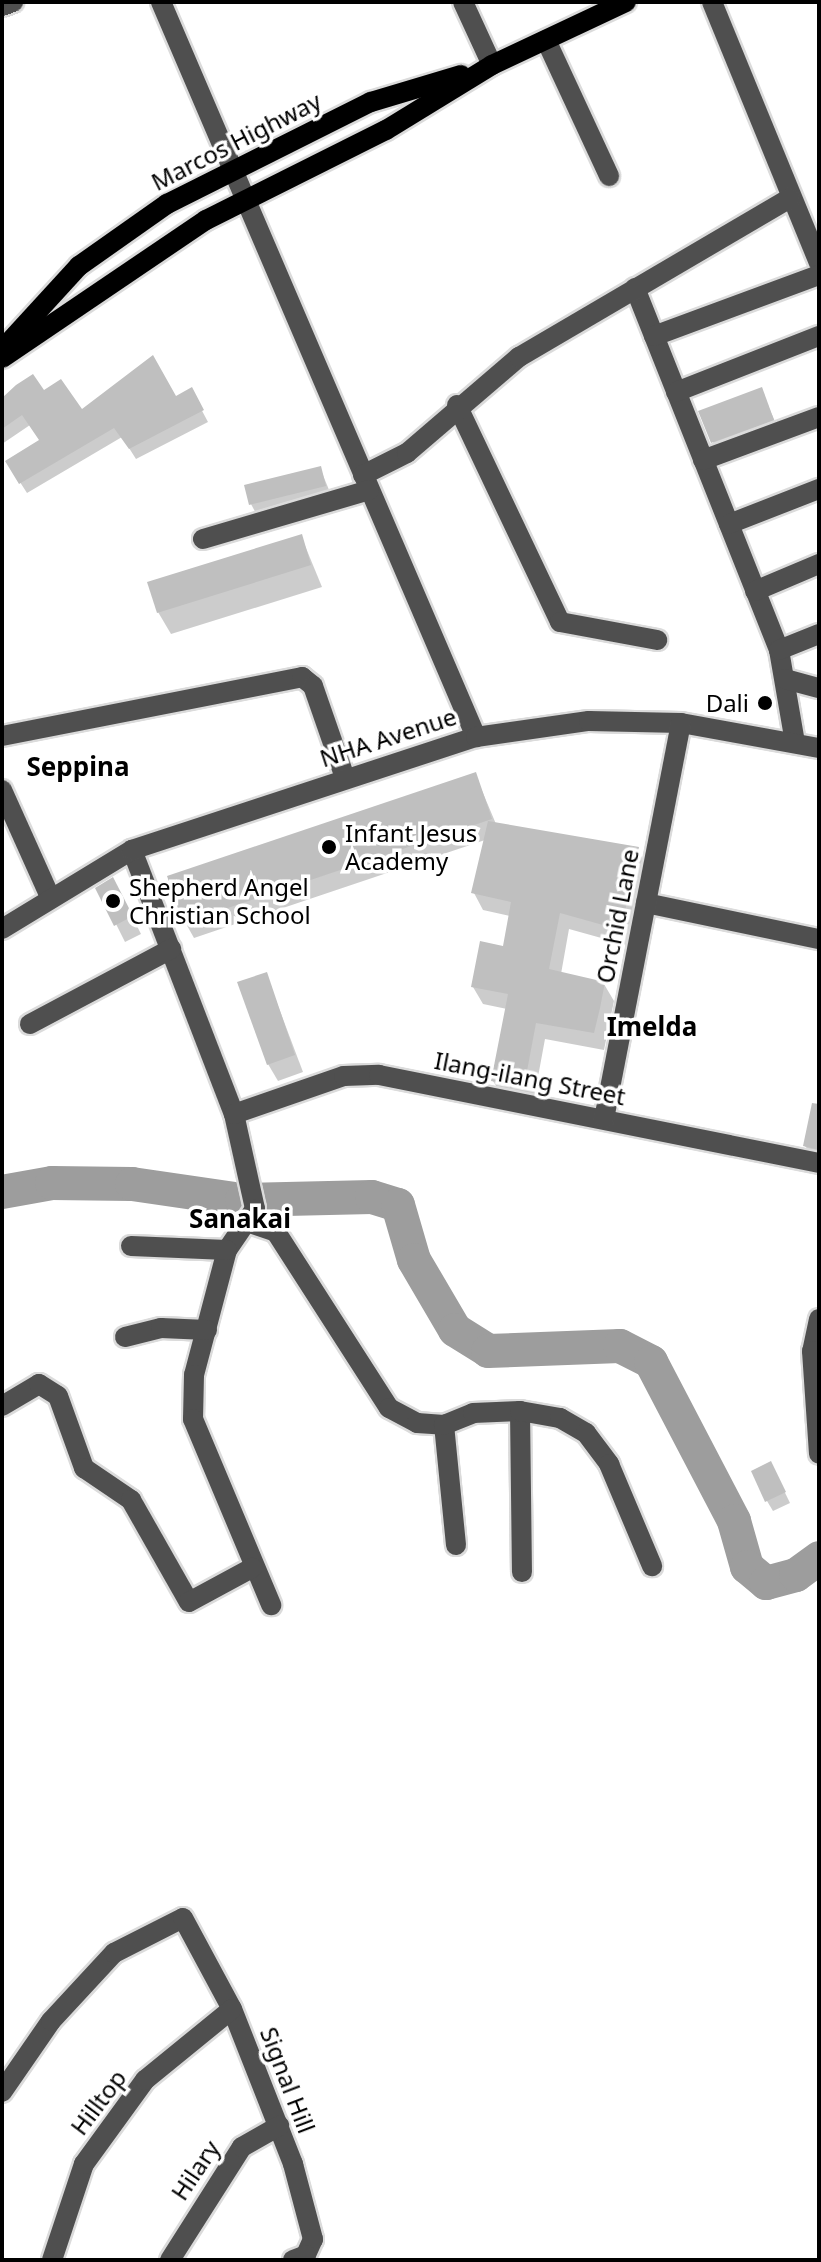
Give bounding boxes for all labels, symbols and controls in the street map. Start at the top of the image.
street label: Marcos Highway [146,86,326,196]
place label: Dali [706,689,749,717]
marker: Dali [756,694,774,712]
street label: NHA Avenue [316,701,460,773]
district label: Seppina [27,751,129,783]
place label: Infant Jesus Academy [345,819,477,875]
marker: Infant Jesus Academy [320,838,338,856]
street label: Orchid Lane [590,846,644,986]
place label: Shepherd Angel Christian School [129,873,311,929]
marker: Shepherd Angel Christian School [104,892,122,910]
district label: Imelda [607,1011,697,1043]
street label: Ilang-ilang Street [432,1045,628,1111]
district label: Sanakai [189,1203,291,1235]
street label: Signal Hill [255,2023,321,2137]
street label: Hilltop [64,2064,132,2140]
street label: Hilary [165,2135,225,2205]

